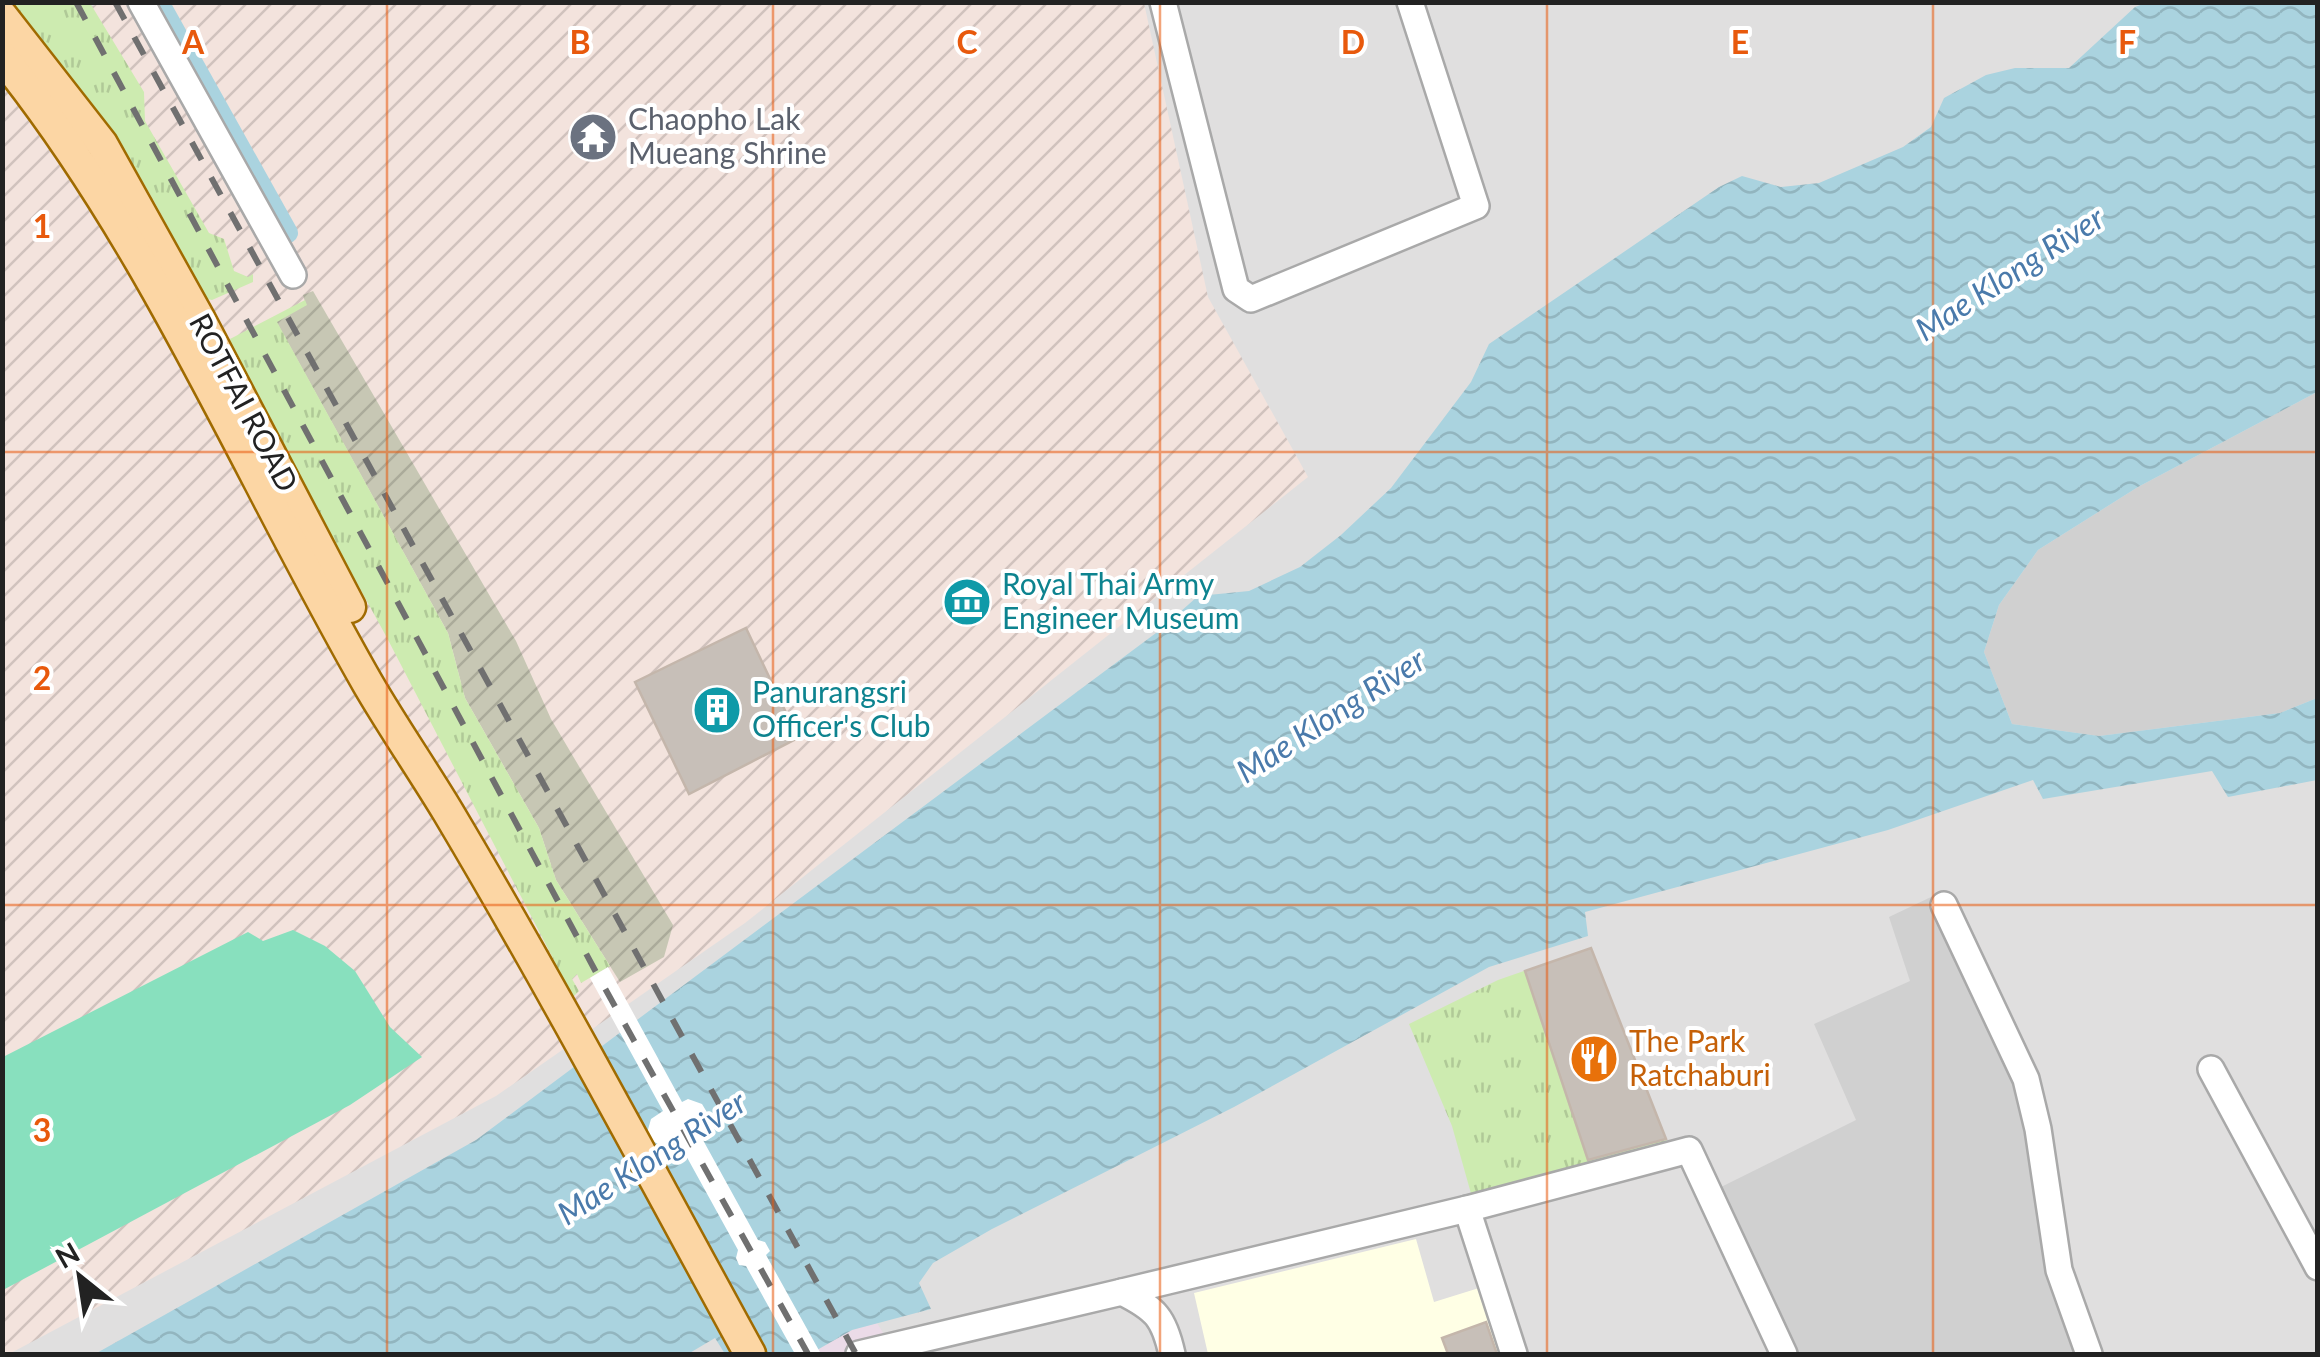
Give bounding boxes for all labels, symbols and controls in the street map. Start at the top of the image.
text: A [181,22,205,61]
text: B [569,22,591,61]
text: C [956,22,978,61]
text: D [1341,22,1365,61]
text: E [1731,22,1749,61]
text: F [2118,22,2136,61]
place label: Chaopho Lak Mueang Shrine [628,100,827,170]
temple icon: Chaopho Lak Mueang Shrine [567,111,619,163]
water label: Mae Klong River [1908,197,2112,348]
text: 1 [33,206,51,245]
street label: ROTFAI ROAD [183,307,307,497]
place label: Royal Thai Army Engineer Museum [1002,565,1239,635]
museum icon: Royal Thai Army Engineer Museum [941,576,993,628]
water label: Mae Klong River [1229,639,1433,790]
text: 2 [33,658,51,697]
place label: Panurangsri Officer's Club [752,673,931,743]
building icon: Panurangsri Officer's Club [691,684,743,736]
place label: The Park Ratchaburi [1629,1022,1771,1092]
restaurant icon: The Park Ratchaburi [1568,1033,1620,1085]
water label: Mae Klong River [550,1081,754,1232]
text: 3 [33,1110,51,1149]
north arrow [30,1227,130,1327]
text: N [49,1234,85,1275]

